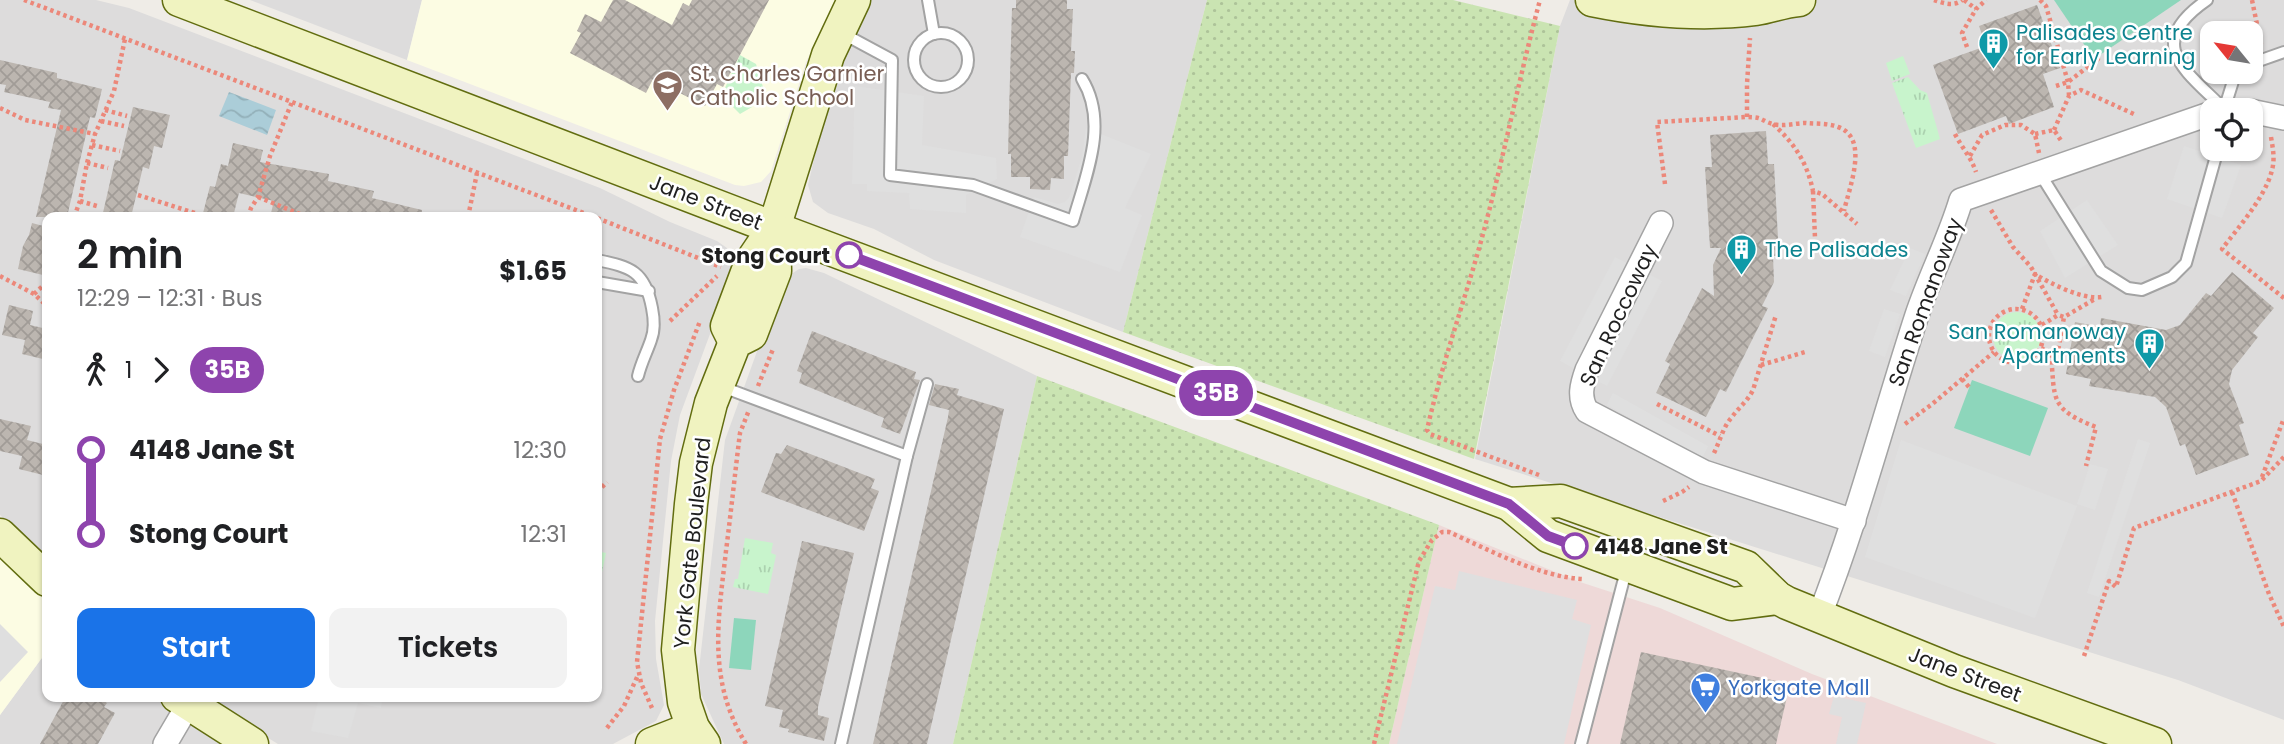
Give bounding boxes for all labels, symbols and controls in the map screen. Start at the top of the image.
place label: Palisades Centre for Early Learning [2016,18,2196,71]
north arrow [2200,21,2263,84]
map controls [2200,21,2263,161]
building icon: Palisades Centre for Early Learning [1976,27,2010,71]
place label: St. Charles Garnier Catholic School [690,59,884,112]
school or university icon: St. Charles Garnier Catholic School [650,68,684,112]
button: locate [2200,98,2263,161]
street label: Jane Street [645,167,767,237]
street label: San Romanoway [1881,213,1969,390]
text: 2 min [77,228,183,281]
building icon: The Palisades [1725,232,1759,276]
place label: The Palisades [1765,235,1908,264]
street label: San Roccoway [1572,239,1664,391]
place label: Stong Court [701,241,830,270]
marker: Stong Court [836,242,862,268]
text: $1.65 [499,253,567,289]
text: 12:29 – 12:31 · Bus [77,282,262,314]
place label: San Romanoway Apartments [1948,317,2126,370]
building icon: San Romanoway Apartments [2132,326,2166,370]
icon: walk [77,351,115,389]
icon: forward [142,351,180,389]
text: 35B [204,353,250,386]
text: 1 [125,354,132,386]
line badge: 35B [1176,370,1256,416]
text: 35B [1193,376,1239,409]
text: 4148 Jane St [129,432,295,468]
text: 12:30 [514,434,567,466]
street label: York Gate Boulevard [666,436,718,650]
text: Stong Court [129,516,288,552]
text: 12:31 [521,518,567,550]
place label: 4148 Jane St [1594,532,1728,561]
marker: 4148 Jane St [1562,533,1588,559]
button: Start [77,608,315,688]
button: Tickets [329,608,567,688]
street label: Jane Street [1904,639,2026,709]
supermarket icon: Yorkgate Mall [1688,670,1722,714]
place label: Yorkgate Mall [1728,673,1870,702]

